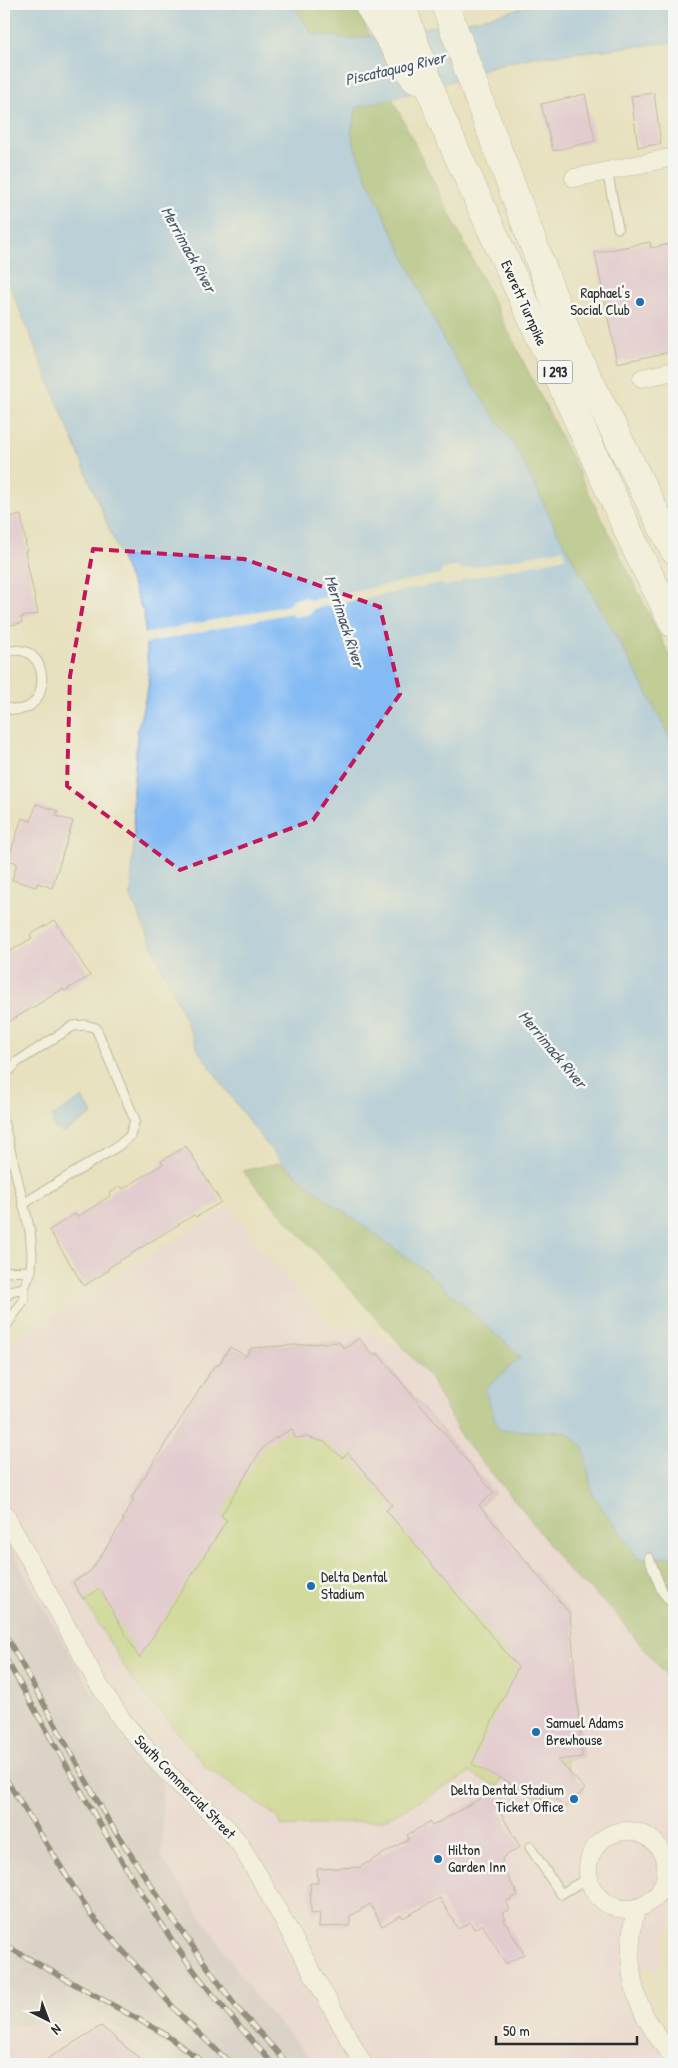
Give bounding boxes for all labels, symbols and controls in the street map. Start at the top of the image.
water label: Piscataquog River [343,45,449,90]
water label: Merrimack River [156,202,223,298]
street label: Everett Turnpike [496,257,553,349]
place label: Raphael's Social Club [570,282,630,320]
marker: Raphael's Social Club [634,296,646,308]
road number: I 293 [538,361,572,384]
water label: Merrimack River [320,572,371,671]
water label: Merrimack River [514,1005,593,1094]
place label: Delta Dental Stadium [321,1566,387,1604]
marker: Delta Dental Stadium [305,1580,317,1592]
place label: Samuel Adams Brewhouse [546,1712,624,1750]
marker: Samuel Adams Brewhouse [530,1726,542,1738]
street label: South Commercial Street [130,1730,241,1844]
place label: Delta Dental Stadium Ticket Office [451,1779,564,1817]
marker: Delta Dental Stadium Ticket Office [568,1793,580,1805]
place label: Hilton Garden Inn [448,1839,506,1877]
marker: Hilton Garden Inn [432,1853,444,1865]
north arrow [22,1996,72,2046]
scale bar [496,2013,637,2045]
text: N [48,2020,66,2040]
text: 50 m [503,2020,530,2041]

